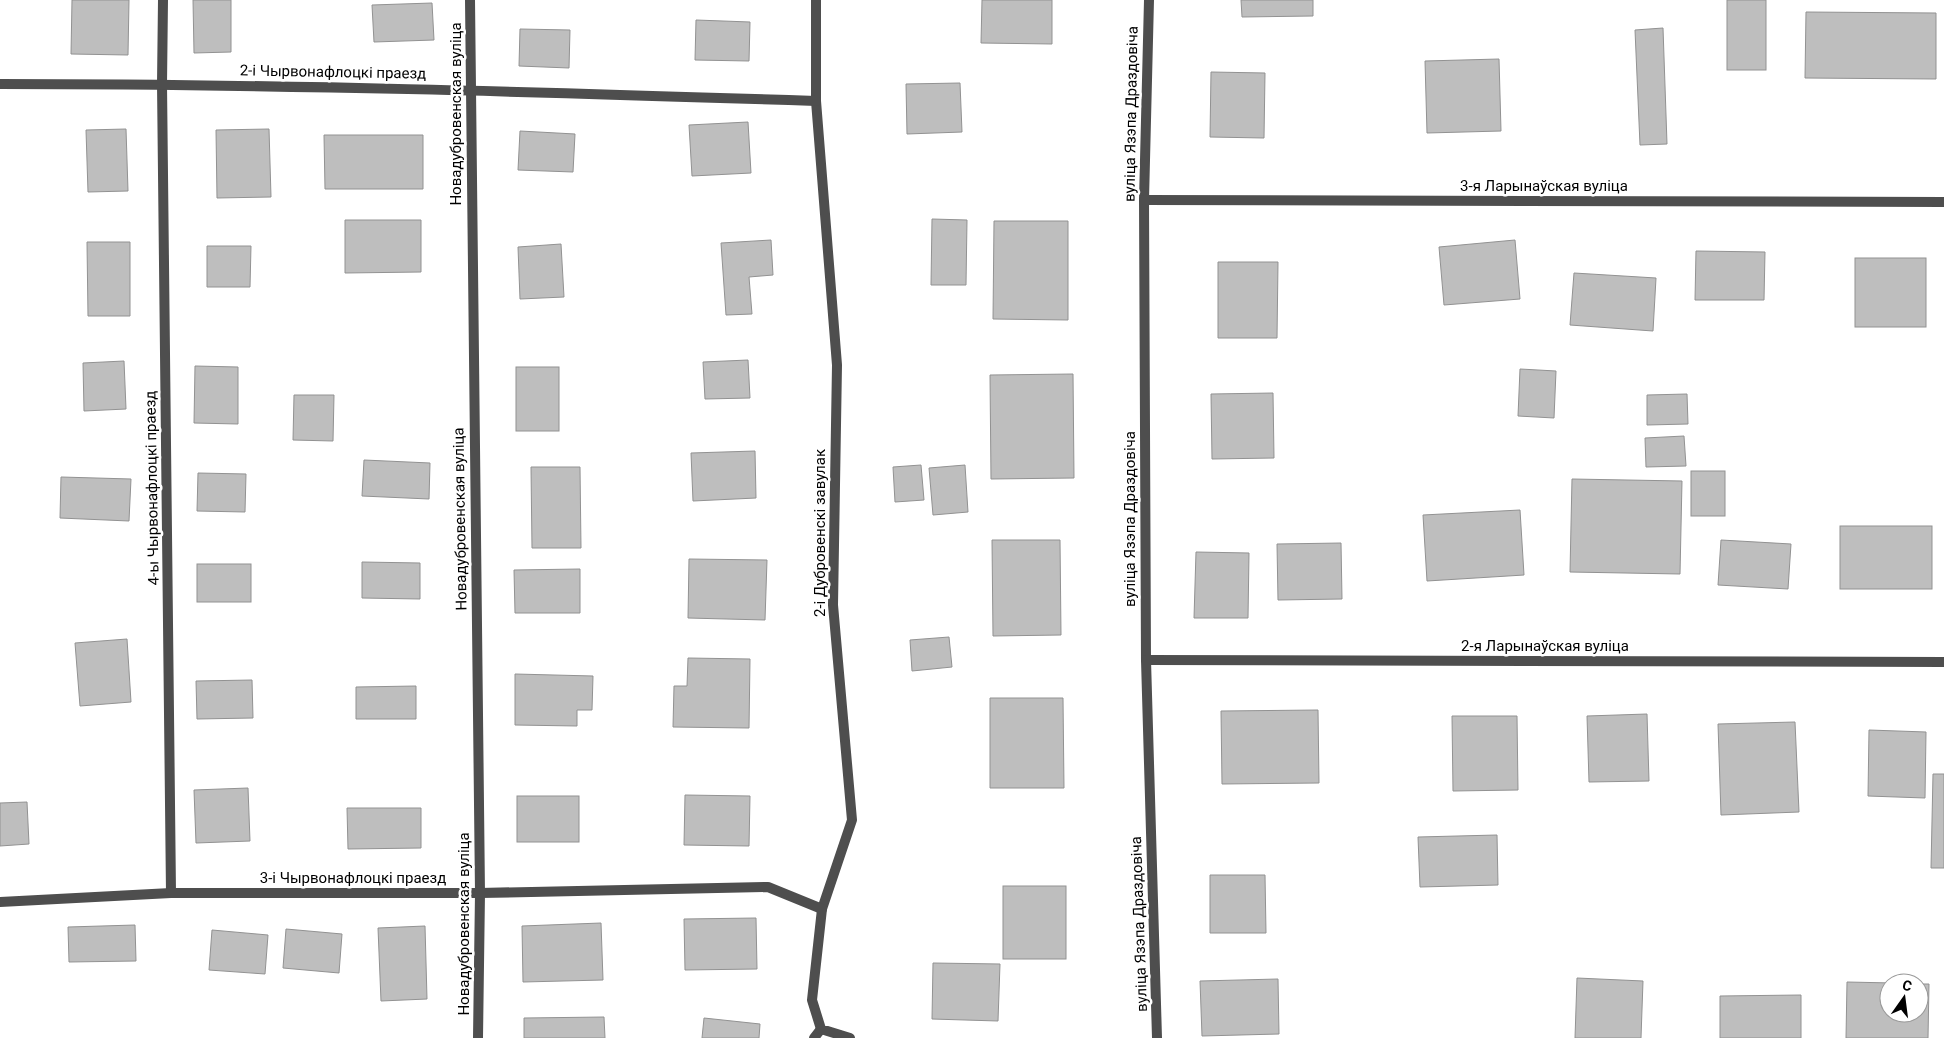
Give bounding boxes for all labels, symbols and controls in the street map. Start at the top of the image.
street label: Новадубровенская вуліца [447,22,465,206]
street label: вуліца Язэпа Драздовіча [1120,26,1142,202]
street label: 2-і Чырвонафлоцкі праезд [240,61,426,83]
street label: 3-я Ларынаўская вуліца [1460,177,1628,195]
street label: 4-ы Чырвонафлоцкі праезд [141,391,163,585]
street label: Новадубровенская вуліца [449,427,471,611]
street label: вуліца Язэпа Драздовіча [1121,431,1139,607]
street label: 2-і Дубровенскі завулак [811,449,829,617]
street label: 2-я Ларынаўская вуліца [1461,637,1629,655]
street label: Новадубровенская вуліца [455,832,473,1016]
street label: вуліца Язэпа Драздовіча [1127,836,1151,1012]
street label: 3-і Чырвонафлоцкі праезд [260,869,446,887]
north arrow [1879,973,1929,1023]
text: С [1901,977,1914,994]

